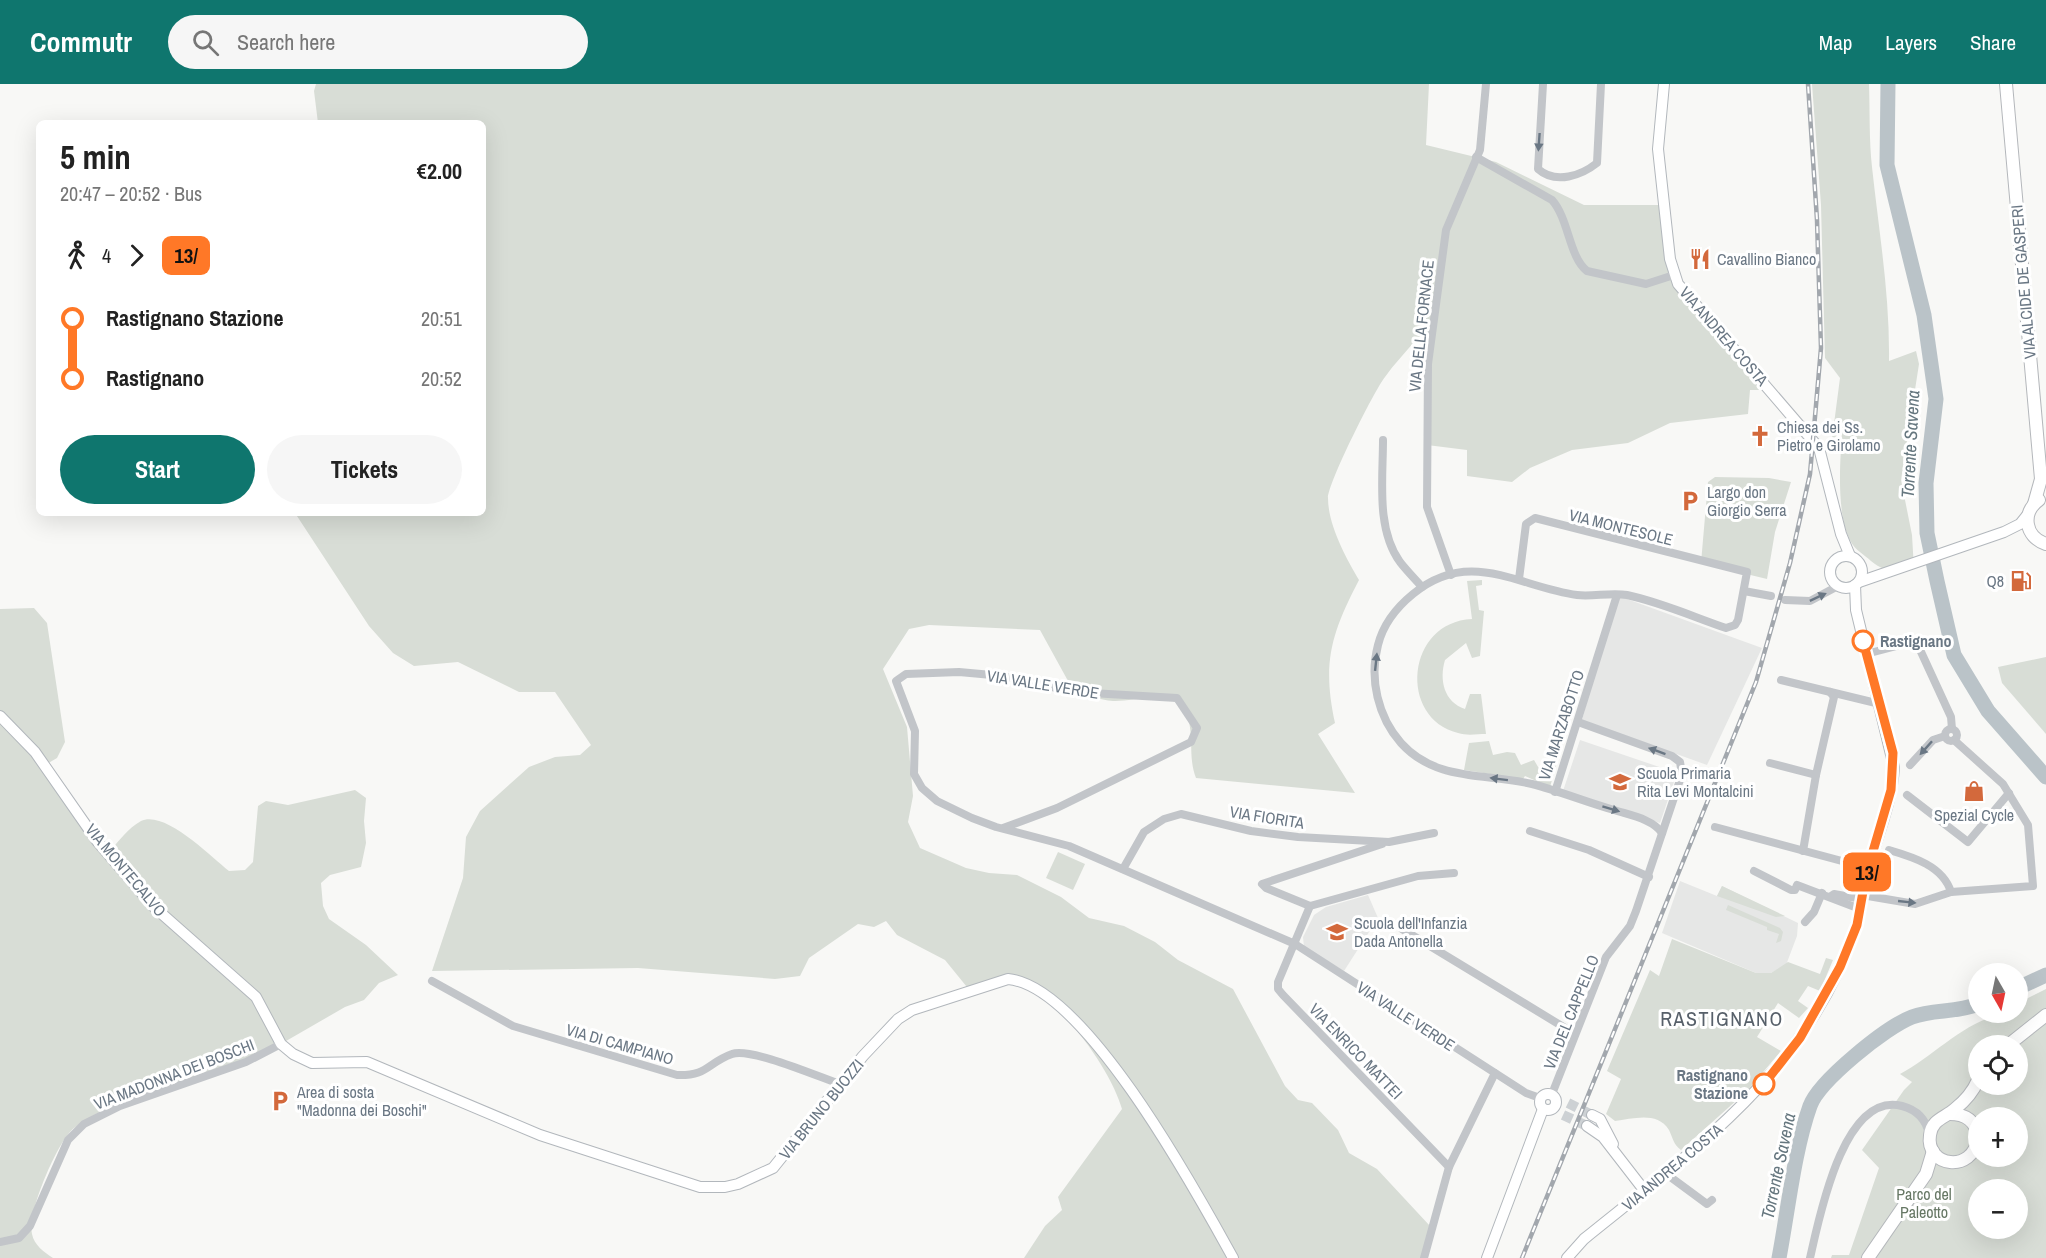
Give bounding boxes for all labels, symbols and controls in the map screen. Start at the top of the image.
search box [168,15,588,69]
text: Commutr [30,23,132,61]
icon: search [189,26,222,59]
text: Search here [237,27,335,57]
text: Map [1819,28,1852,57]
text: Layers [1885,28,1937,57]
text: Share [1970,28,2016,57]
one-way arrow [1534,133,1543,152]
text: 5 min [60,135,131,179]
text: €2.00 [417,156,462,186]
text: 20:47 – 20:52 · Bus [60,180,202,207]
street label: VIA ALCIDE DE GASPERI [2005,204,2041,360]
icon: walk [60,239,93,272]
icon: forward [120,239,153,272]
text: 13/ [174,241,198,270]
text: 4 [102,242,111,269]
restaurant icon: Cavallino Bianco [1688,247,1712,271]
place label: Cavallino Bianco [1717,248,1816,270]
street label: VIA DELLA FORNACE [1403,259,1439,393]
street label: VIA ANDREA COSTA [1675,282,1774,391]
text: Rastignano Stazione [106,303,283,333]
text: 20:51 [421,305,462,332]
text: Rastignano [106,363,204,393]
text: 20:52 [421,365,462,392]
water label: Torrente Savena [1895,389,1925,499]
place label: Chiesa dei Ss. Pietro e Girolamo [1777,416,1881,456]
church icon: Chiesa dei Ss. Pietro e Girolamo [1748,424,1772,448]
button: Start [60,435,255,504]
button: Tickets [267,435,462,504]
place label: Largo don Giorgio Serra [1707,481,1787,521]
parking icon: Largo don Giorgio Serra [1678,489,1702,513]
street label: VIA MONTESOLE [1567,503,1675,551]
fuel station icon: Q8 [2009,569,2033,593]
place label: Q8 [1986,570,2004,592]
one-way arrow [1810,592,1828,602]
marker: Rastignano [1852,630,1874,652]
place label: Rastignano [1880,630,1951,652]
one-way arrow [1371,652,1381,671]
street label: VIA VALLE VERDE [986,664,1100,704]
street label: VIA MARZABOTTO [1533,667,1589,783]
one-way arrow [1920,740,1933,755]
one-way arrow [1648,745,1666,755]
place label: Scuola Primaria Rita Levi Montalcini [1637,762,1754,802]
school or university icon: Scuola Primaria Rita Levi Montalcini [1608,770,1632,794]
one-way arrow [1489,774,1508,784]
shop icon: Spezial Cycle [1962,779,1986,803]
street label: VIA FIORITA [1228,800,1306,834]
place label: Spezial Cycle [1934,804,2014,826]
one-way arrow [1602,805,1620,814]
street label: VIA MONTECALVO [81,819,171,921]
line badge: 13/ [1832,852,1902,892]
text: 13/ [1855,858,1879,887]
one-way arrow [1898,897,1917,907]
place label: Scuola dell'Infanzia Dada Antonella [1354,912,1468,952]
school or university icon: Scuola dell'Infanzia Dada Antonella [1325,920,1349,944]
street label: VIA DEL CAPPELLO [1538,951,1604,1073]
north arrow [1968,963,2028,1023]
map controls [1968,963,2028,1239]
street label: VIA VALLE VERDE [1353,976,1459,1056]
street label: VIA ENRICO MATTEI [1304,998,1408,1104]
district label: RASTIGNANO [1660,1005,1784,1032]
street label: VIA DI CAMPIANO [564,1018,676,1070]
street label: VIA MADONNA DEI BOSCHI [91,1033,257,1115]
button: locate [1968,1035,2028,1095]
street label: VIA BRUNO BUOZZI [774,1054,868,1164]
place label: Rastignano Stazione [1677,1064,1748,1104]
marker: Rastignano Stazione [1753,1073,1775,1095]
place label: Area di sosta "Madonna dei Boschi" [296,1081,427,1121]
parking icon: Area di sosta "Madonna dei Boschi" [268,1089,292,1113]
button: + [1968,1107,2028,1167]
water label: Torrente Savena [1755,1111,1801,1221]
street label: VIA ANDREA COSTA [1617,1118,1727,1216]
button: − [1968,1179,2028,1239]
park label: Parco del Paleotto [1896,1183,1952,1223]

